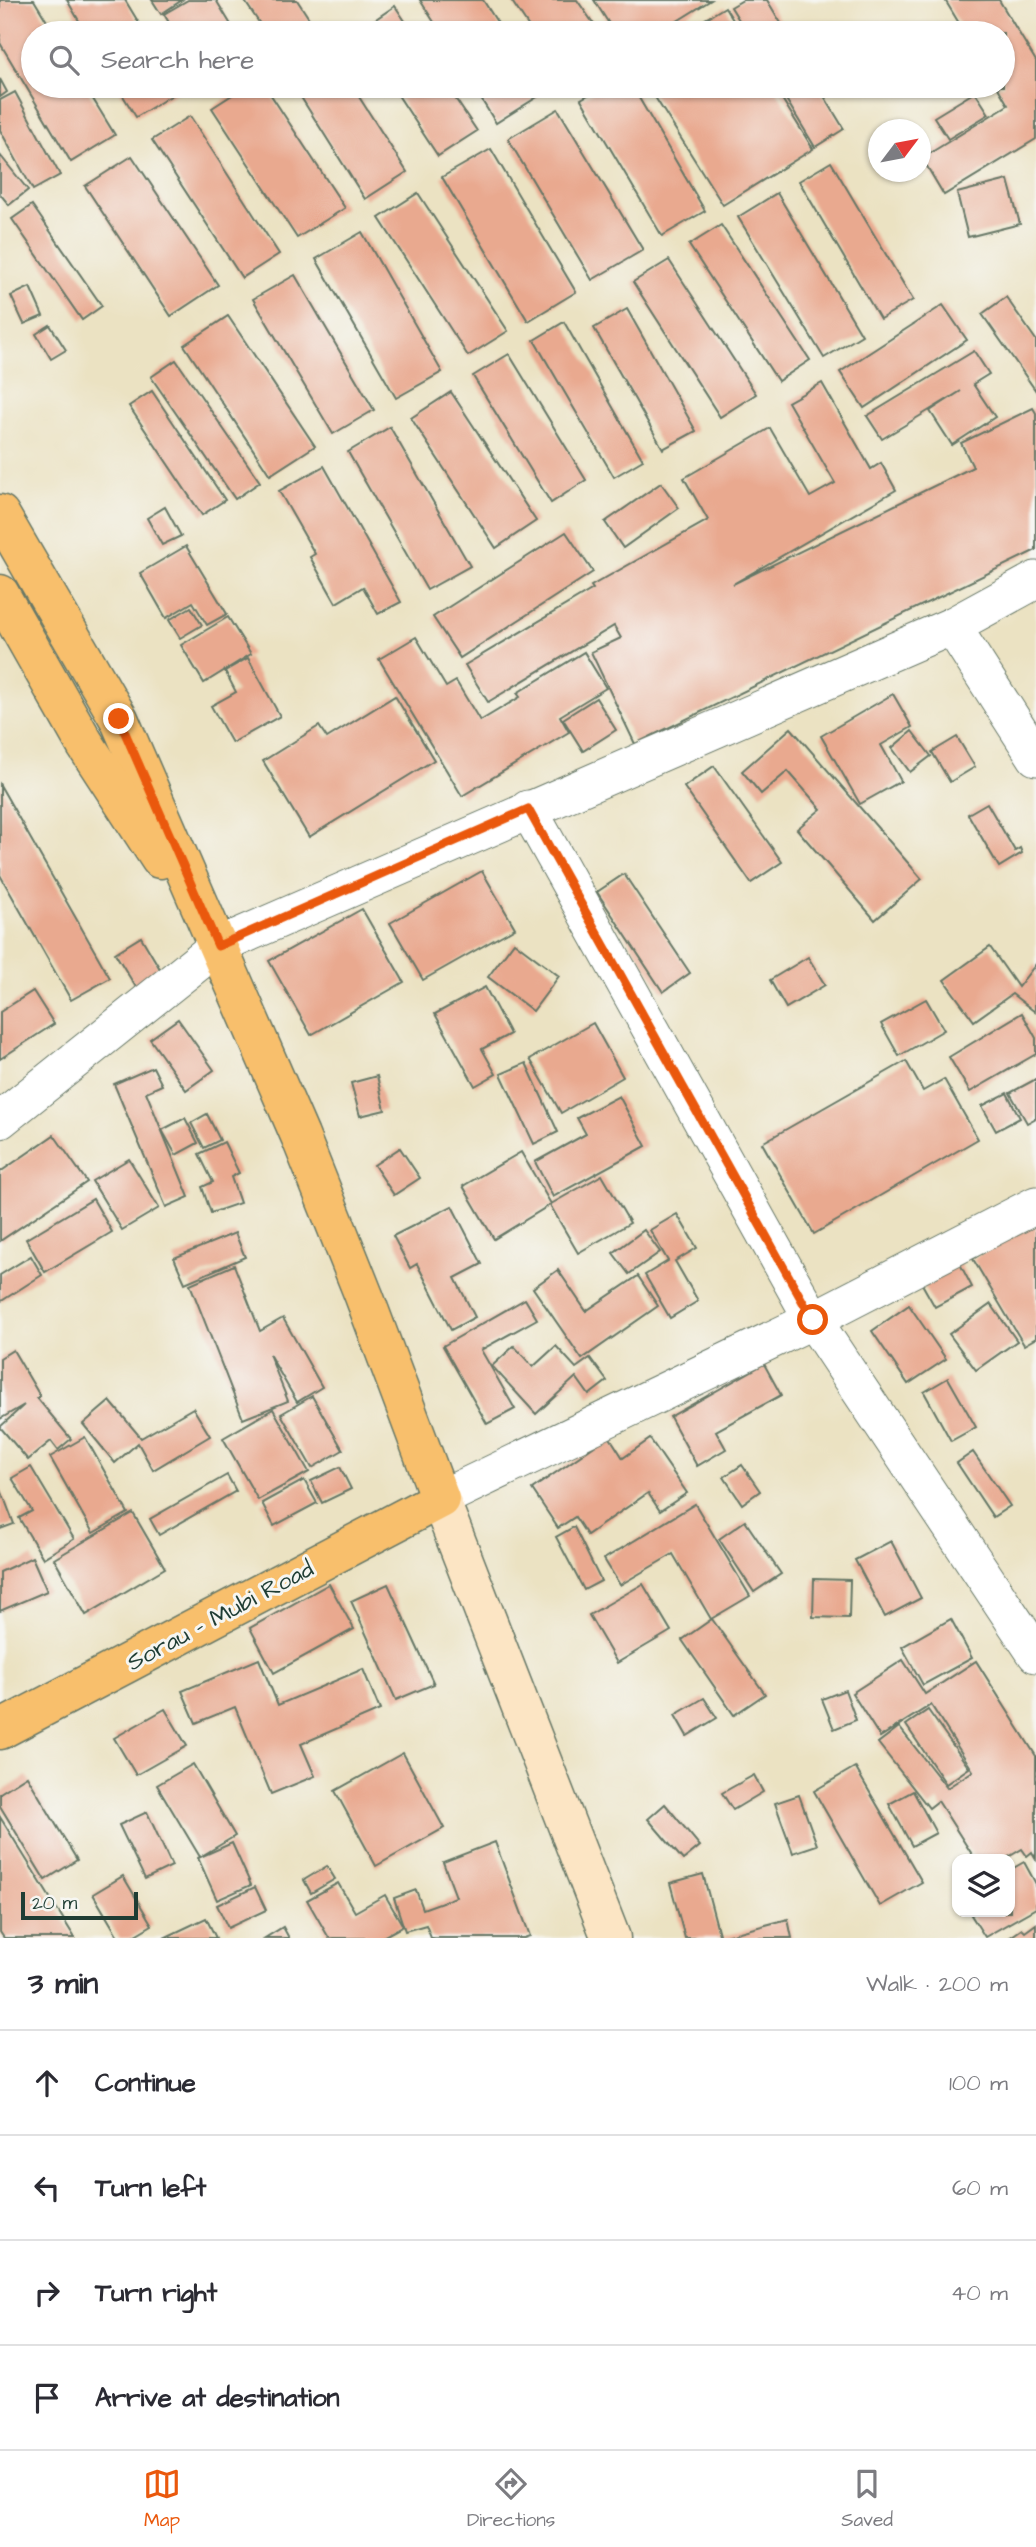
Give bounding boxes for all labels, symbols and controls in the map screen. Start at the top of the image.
search box [21,21,1015,98]
icon: search [45,41,83,79]
text: Search here [101,42,254,78]
north arrow [868,119,931,182]
route end [103,703,134,734]
route start [797,1304,828,1335]
street label: Sorau - Mubi Road [121,1552,320,1680]
map controls [952,1854,1015,1917]
button: layers [952,1854,1015,1917]
scale bar [21,1889,138,1921]
text: 20 m [32,1890,77,1917]
text: 3 min [28,1963,98,2005]
text: Walk · 200 m [866,1968,1008,2000]
icon: ahead [28,2064,66,2102]
text: Continue [95,2065,196,2101]
text: 100 m [949,2067,1008,2099]
icon: left [28,2169,66,2207]
text: Turn left [95,2170,206,2206]
text: 60 m [952,2172,1008,2204]
icon: right [28,2274,66,2312]
text: Turn right [95,2275,217,2311]
text: 40 m [951,2277,1008,2309]
icon: arrive [28,2379,66,2417]
text: Arrive at destination [95,2380,340,2416]
tab: Map [143,2465,181,2534]
tab: Directions [467,2465,555,2534]
tab: Saved [841,2465,893,2534]

